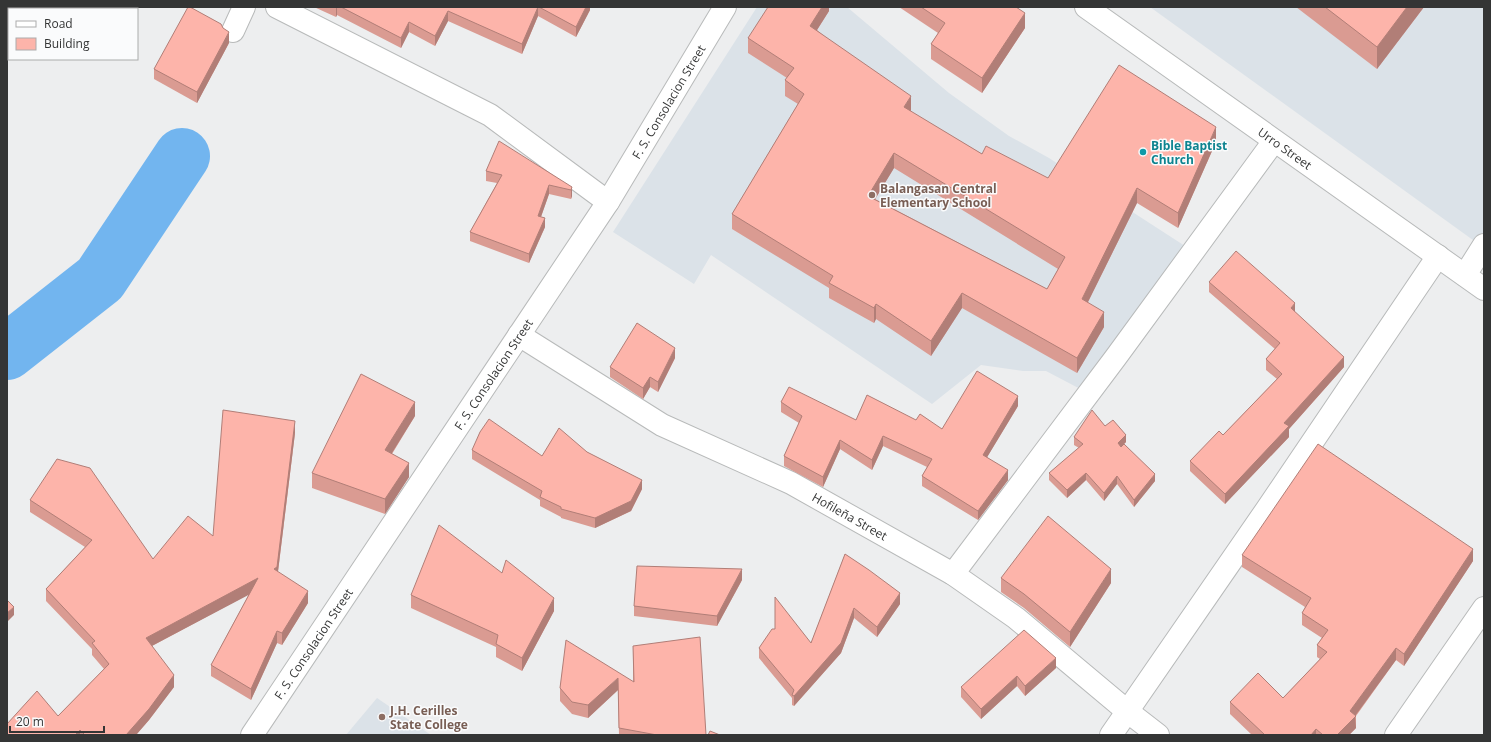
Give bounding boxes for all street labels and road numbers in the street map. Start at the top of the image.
street label: F. S. Consolacion Street [627,41,709,162]
street label: Urro Street [1255,123,1315,173]
street label: F. S. Consolacion Street [450,315,536,433]
street label: Hofileña Street [809,488,891,544]
street label: F. S. Consolacion Street [270,585,356,702]

